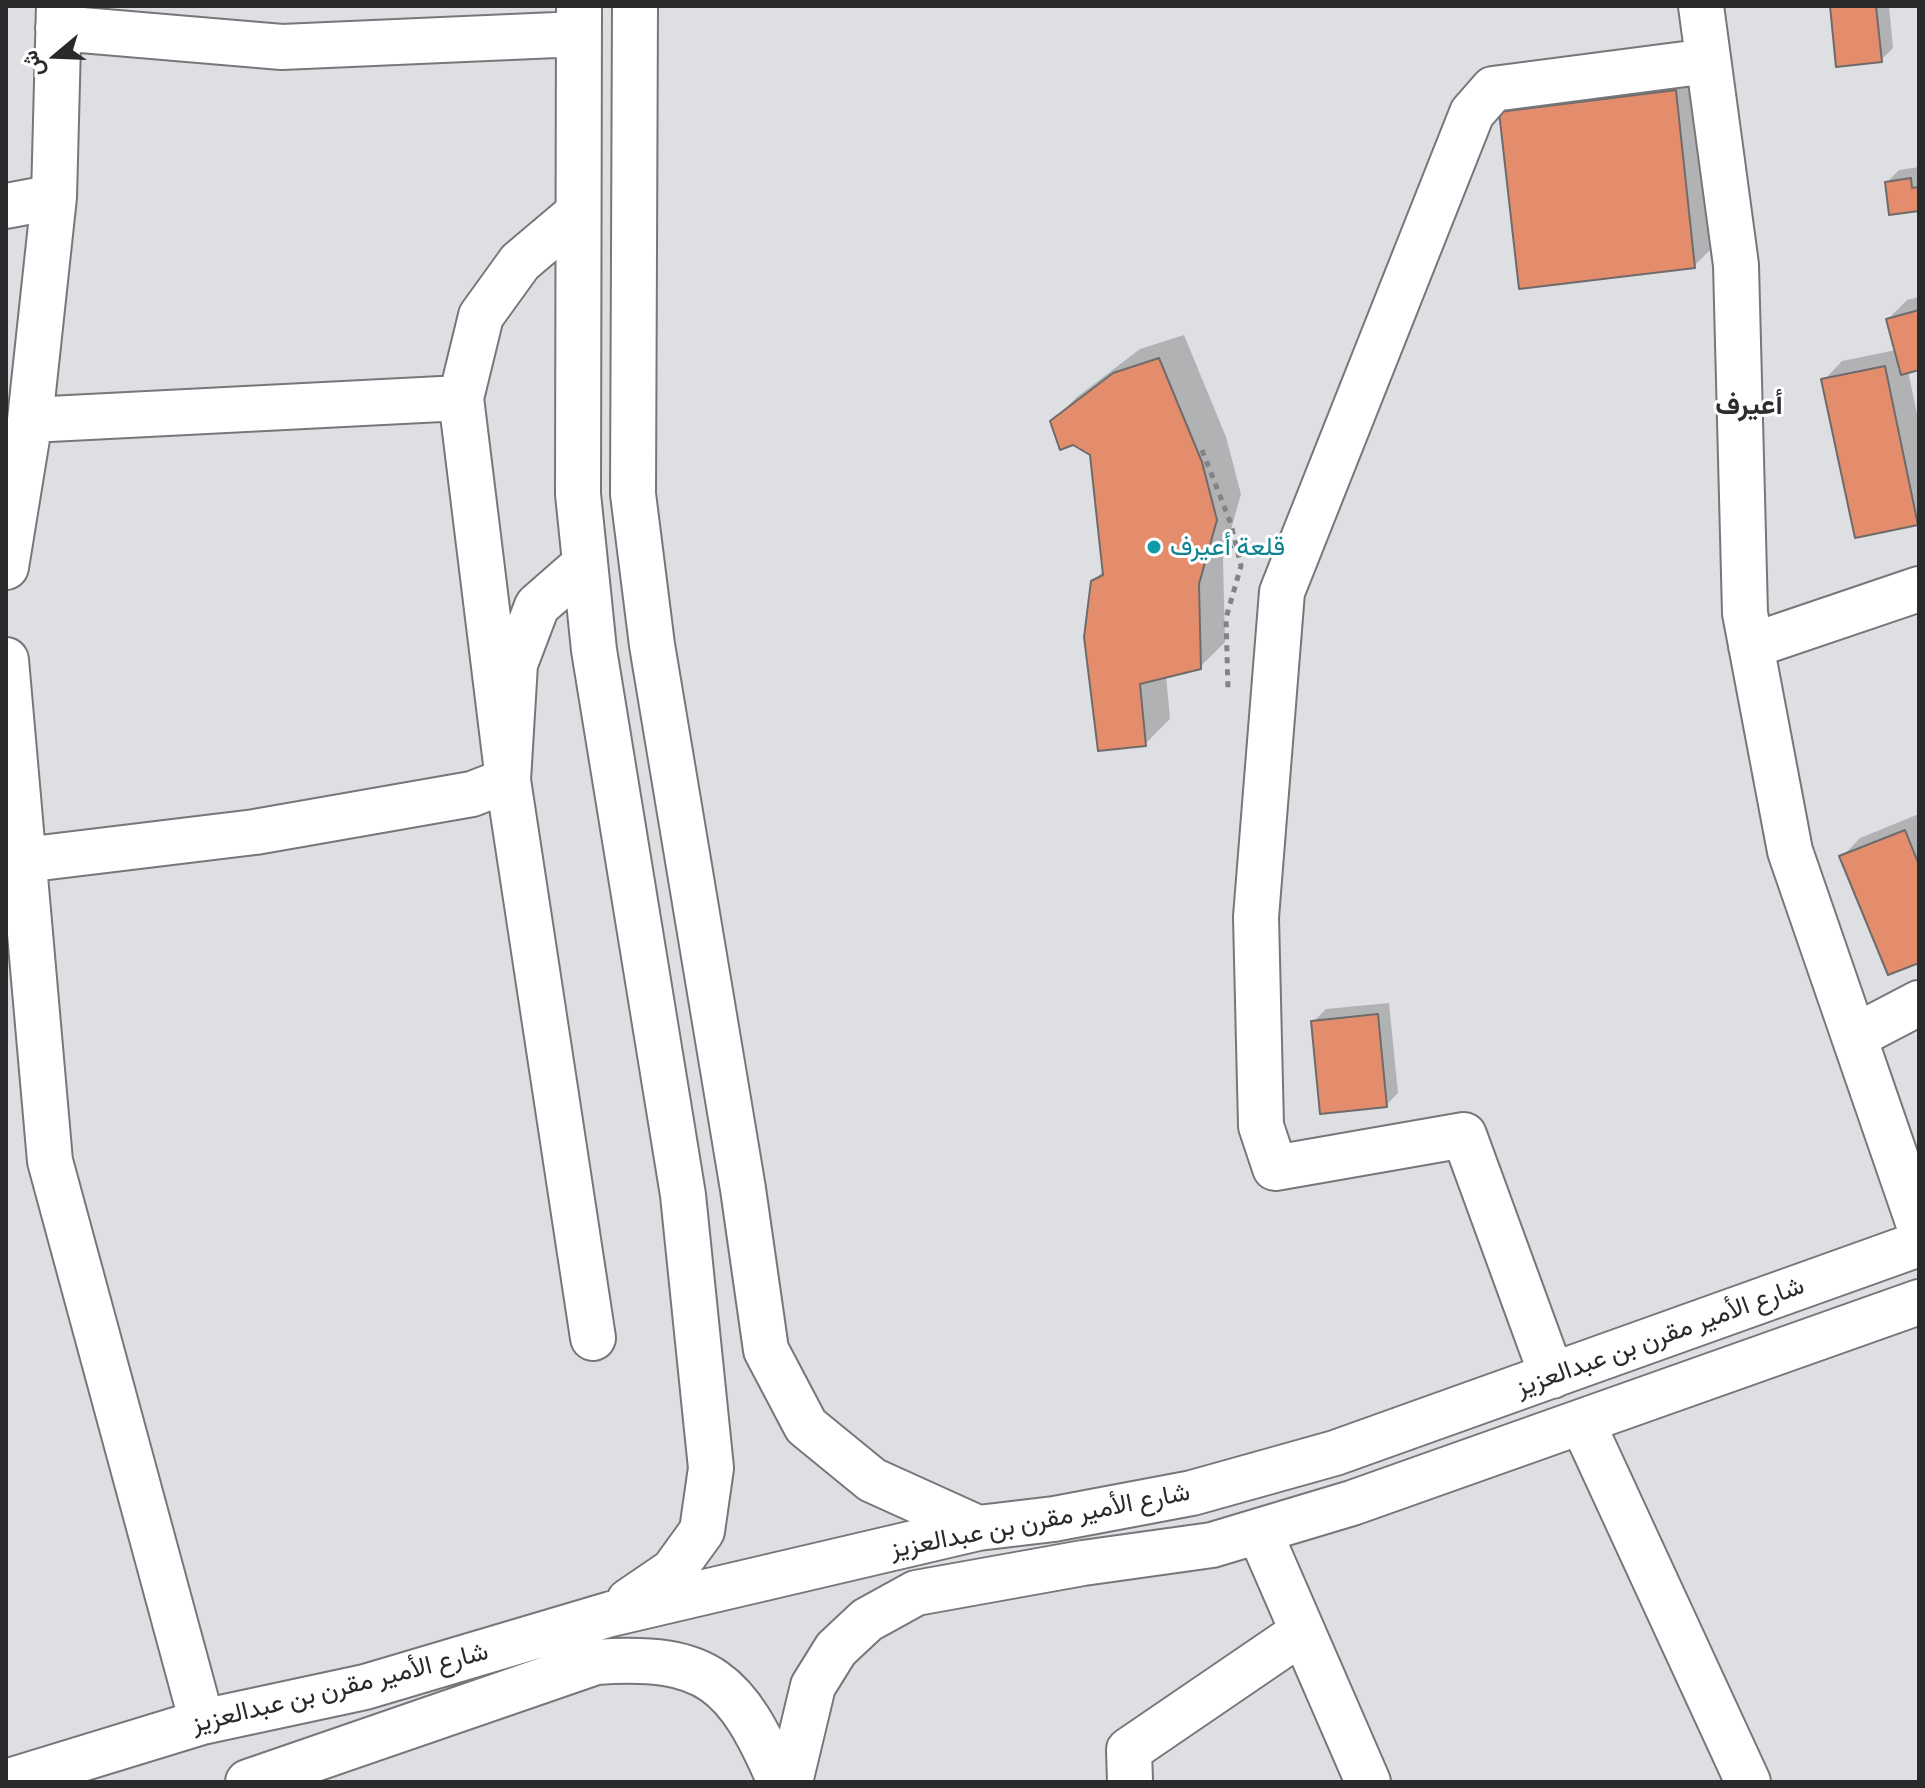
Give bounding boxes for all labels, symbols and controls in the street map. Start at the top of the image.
north arrow [16,16,96,96]
text: ش [16,47,50,81]
district label: أعيرف [1715,389,1783,423]
place label: قلعة أعيرف [1170,531,1285,563]
marker: قلعة أعيرف [1145,538,1163,556]
street label: شارع الأمير مقرن بن عبدالعزيز [1512,1270,1808,1404]
street label: شارع الأمير مقرن بن عبدالعزيز [887,1477,1193,1565]
street label: شارع الأمير مقرن بن عبدالعزيز [188,1636,492,1740]

